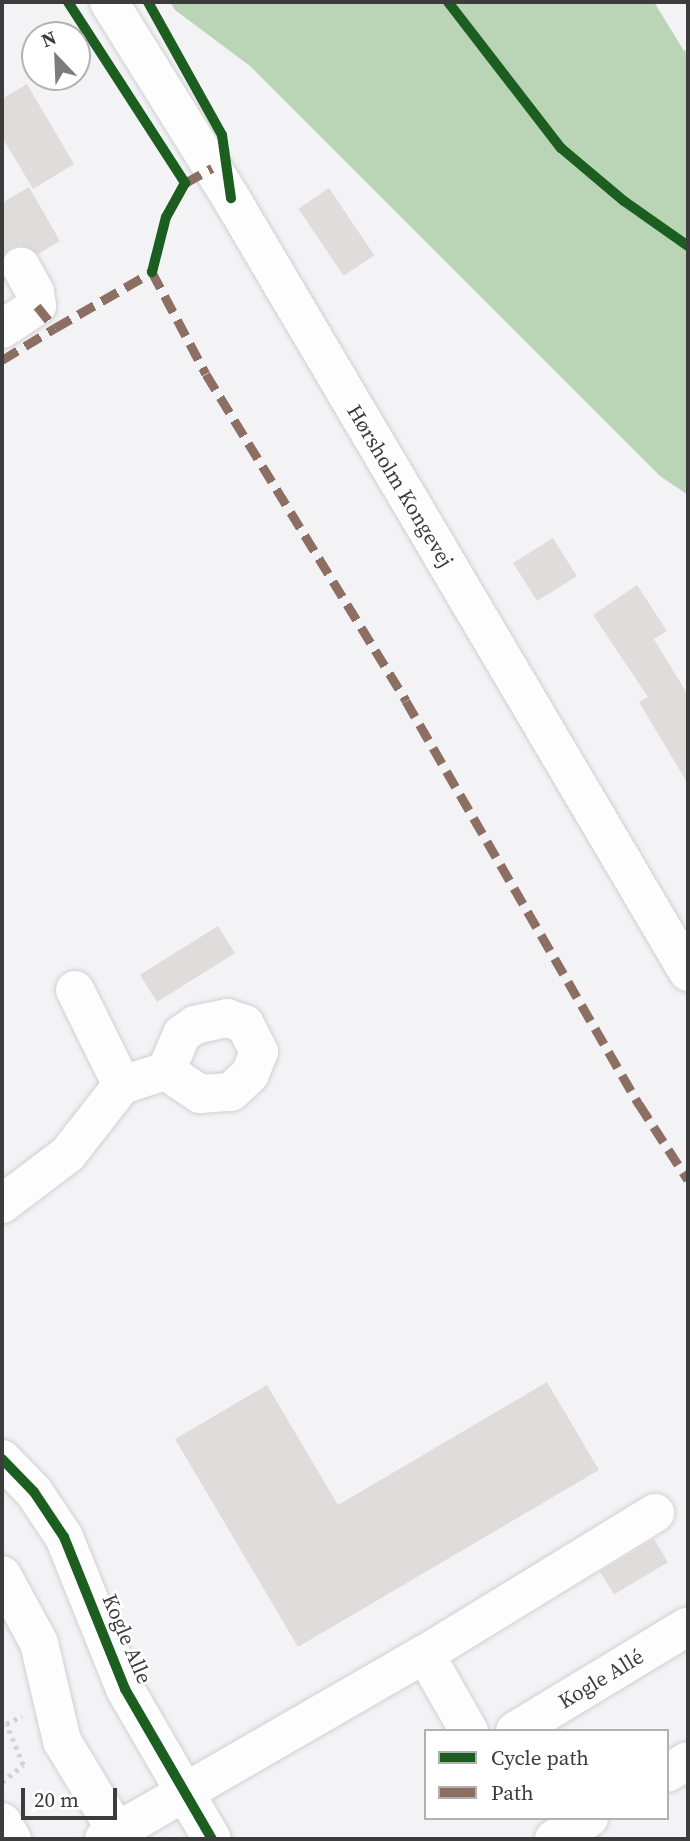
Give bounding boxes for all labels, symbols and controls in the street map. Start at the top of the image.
north arrow [21,21,91,91]
text: N [37,24,60,53]
street label: Hørsholm Kongevej [342,400,458,572]
street label: Kogle Alle [97,1590,157,1688]
street label: Kogle Allé [554,1644,648,1714]
legend [424,1729,669,1820]
text: Cycle path [491,1743,589,1772]
scale bar [24,1774,121,1818]
text: Path [491,1778,534,1807]
text: 20 m [34,1785,79,1814]

